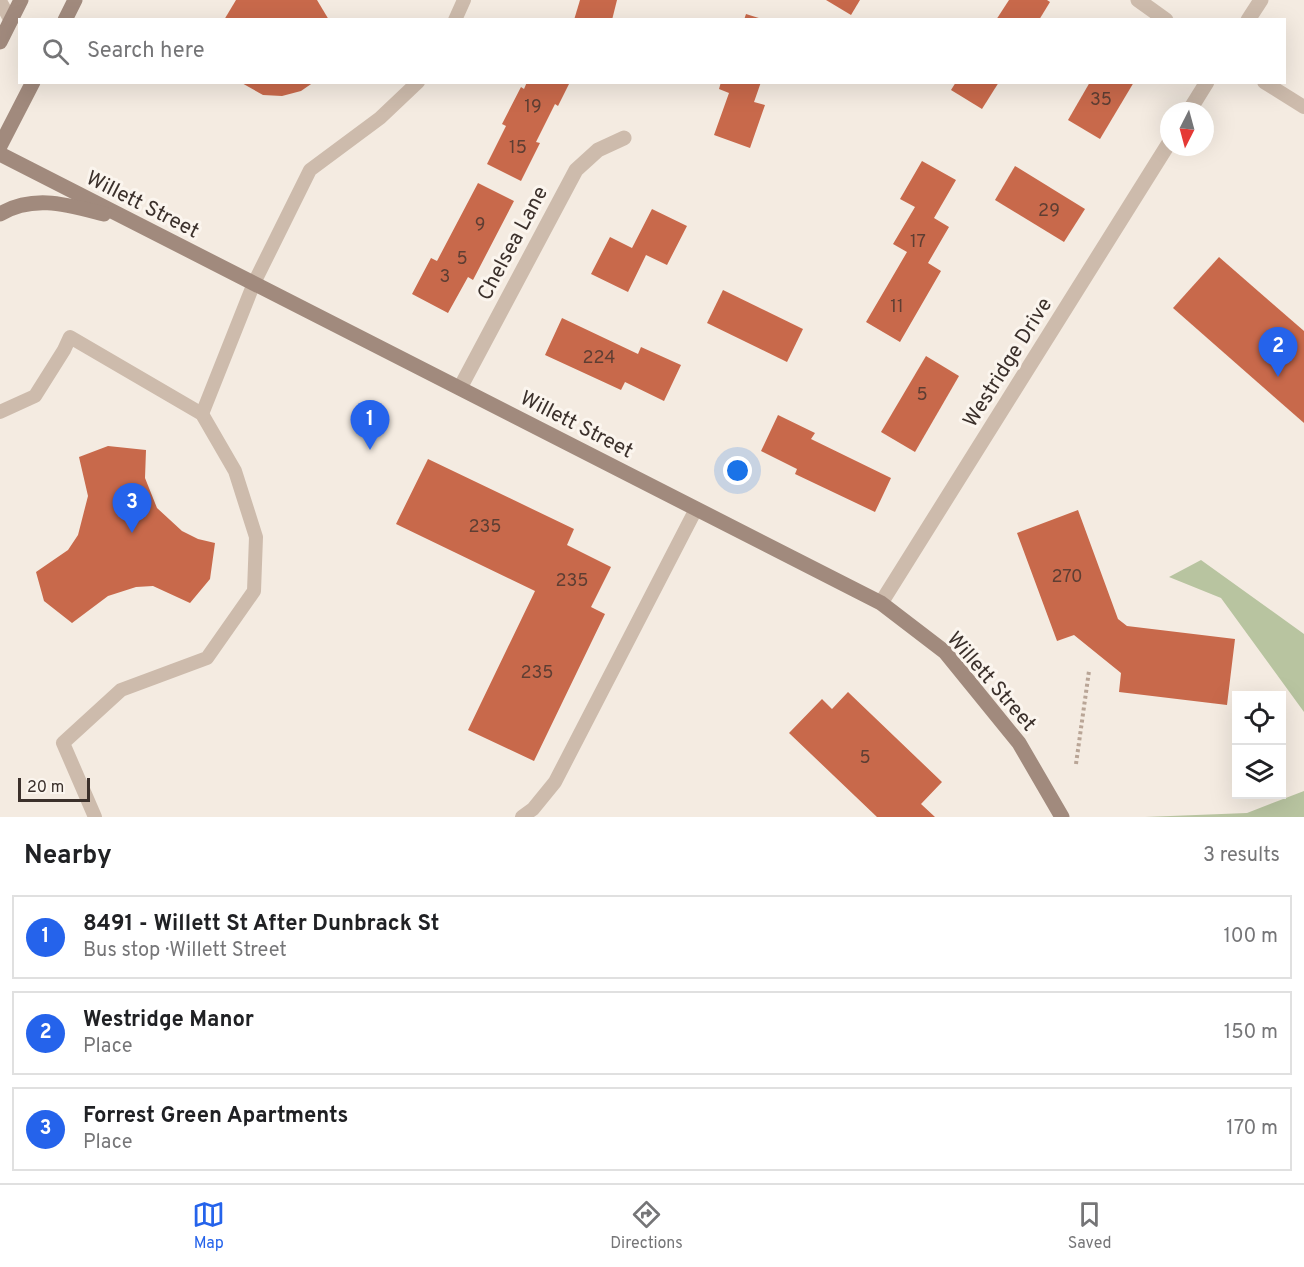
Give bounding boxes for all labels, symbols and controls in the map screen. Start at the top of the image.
search box [18,18,1286,84]
icon: search [39,35,72,68]
text: Search here [87,38,205,65]
house number: 35 [1090,89,1112,112]
house number: 19 [524,96,542,119]
north arrow [1160,102,1214,156]
house number: 15 [509,137,527,160]
street label: Willett Street [81,165,203,245]
street label: Chelsea Lane [472,182,555,306]
house number: 29 [1038,200,1060,223]
house number: 9 [475,214,485,237]
house number: 17 [910,231,926,254]
house number: 5 [456,248,468,271]
house number: 3 [440,266,450,289]
street label: Westridge Drive [958,293,1059,433]
house number: 11 [890,296,904,319]
pin: 2 [1258,328,1298,377]
house number: 224 [582,347,616,370]
house number: 5 [916,384,928,407]
street label: Willett Street [515,385,637,465]
pin: 1 [350,400,389,450]
your location [723,456,752,485]
pin: 3 [112,484,152,533]
house number: 235 [468,516,502,539]
house number: 270 [1051,566,1083,589]
house number: 235 [555,570,589,593]
street label: Willett Street [940,627,1042,737]
house number: 235 [520,662,554,685]
map controls [1232,691,1286,799]
button: locate [1232,691,1286,745]
button: layers [1232,745,1286,799]
house number: 5 [859,747,871,770]
scale bar [18,775,90,802]
text: 20 m [27,778,64,798]
text: Nearby [24,840,112,873]
text: 3 results [1203,843,1280,869]
text: 8491 - Willett St After Dunbrack St [83,911,439,938]
text: 1 [42,924,50,950]
text: 100 m [1223,924,1278,950]
text: Bus stop · Willett Street [83,938,287,964]
text: Westridge Manor [83,1007,254,1034]
text: 2 [39,1020,52,1046]
text: 150 m [1224,1020,1278,1046]
text: Place [83,1034,133,1060]
text: Forrest Green Apartments [83,1103,348,1130]
text: 3 [40,1116,52,1142]
text: 170 m [1226,1116,1278,1142]
text: Place [83,1130,133,1156]
tab: Map [192,1198,225,1254]
tab: Directions [610,1198,683,1254]
tab: Saved [1068,1198,1112,1254]

